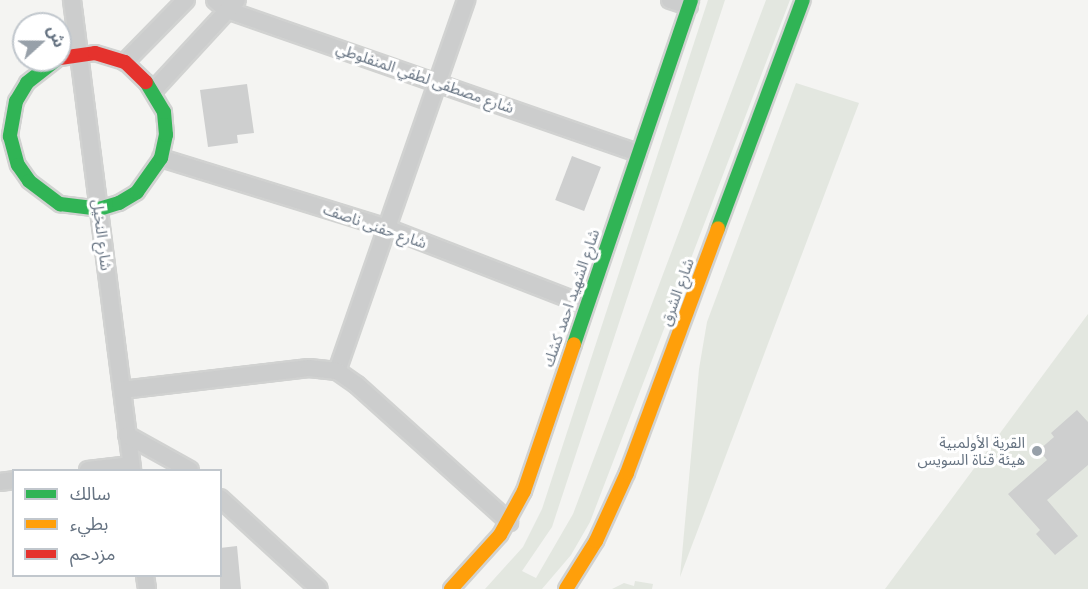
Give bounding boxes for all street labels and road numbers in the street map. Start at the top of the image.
street label: شارع مصطفى لطفي المنفلوطي [334,39,516,117]
street label: شارع النخيل [89,198,115,272]
street label: شارع حفنى ناصف [321,200,429,252]
street label: شارع الشهيد احمد كشك [539,227,603,369]
street label: شارع الشرق [656,256,698,328]

